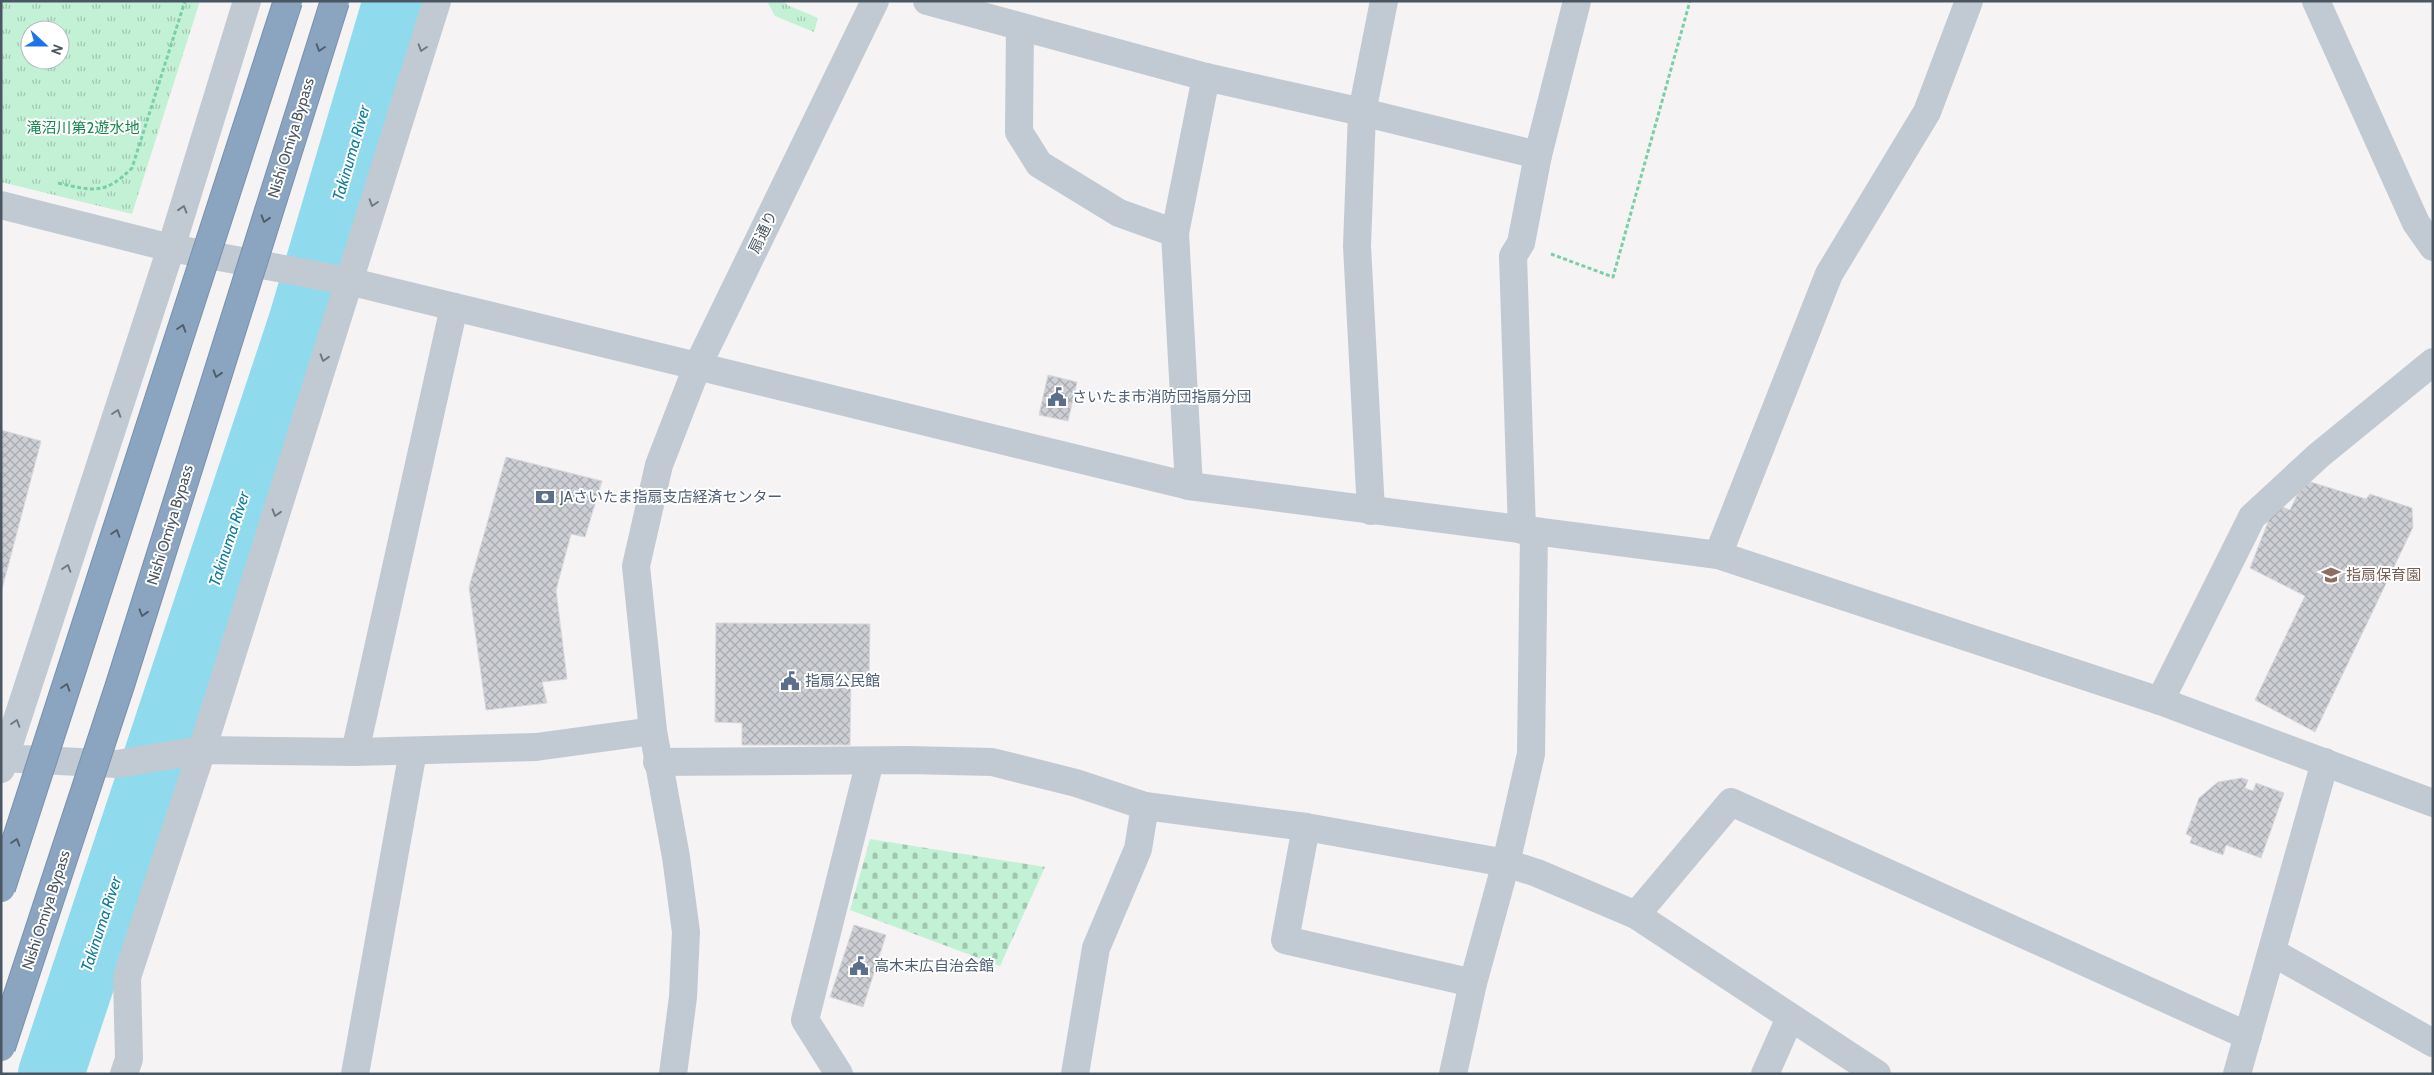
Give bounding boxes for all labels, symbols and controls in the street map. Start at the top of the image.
north arrow [20,20,70,70]
text: N [47,42,67,58]
one-way arrow [315,43,325,51]
one-way arrow [417,43,427,51]
street label: Nishi Omiya Bypass [264,76,318,200]
water label: Takinuma River [328,102,374,203]
park label: 滝沼川第2遊水地 [27,119,139,137]
one-way arrow [368,198,378,206]
one-way arrow [177,205,187,214]
street label: 扇通り [745,208,781,256]
one-way arrow [261,215,271,223]
one-way arrow [176,324,186,333]
one-way arrow [320,353,330,361]
one-way arrow [213,370,223,378]
public building icon: さいたま市消防団指扇分団 [1046,386,1068,408]
place label: さいたま市消防団指扇分団 [1072,388,1252,406]
one-way arrow [111,410,121,418]
street label: Nishi Omiya Bypass [143,463,197,587]
bank icon: JAさいたま指扇支店経済センター [534,486,556,508]
water label: Takinuma River [205,488,254,589]
place label: JAさいたま指扇支店経済センター [559,488,783,506]
one-way arrow [271,508,281,516]
one-way arrow [110,529,120,537]
one-way arrow [61,564,71,573]
school or university icon: 指扇保育園 [2320,564,2342,586]
place label: 指扇保育園 [2346,566,2421,584]
one-way arrow [138,608,148,617]
public building icon: 指扇公民館 [779,670,801,692]
place label: 指扇公民館 [805,672,880,690]
one-way arrow [60,684,70,692]
one-way arrow [11,719,21,727]
one-way arrow [10,838,20,847]
street label: Nishi Omiya Bypass [18,848,74,972]
water label: Takinuma River [77,873,126,974]
public building icon: 高木末広自治会館 [848,955,870,977]
place label: 高木末広自治会館 [874,957,994,975]

